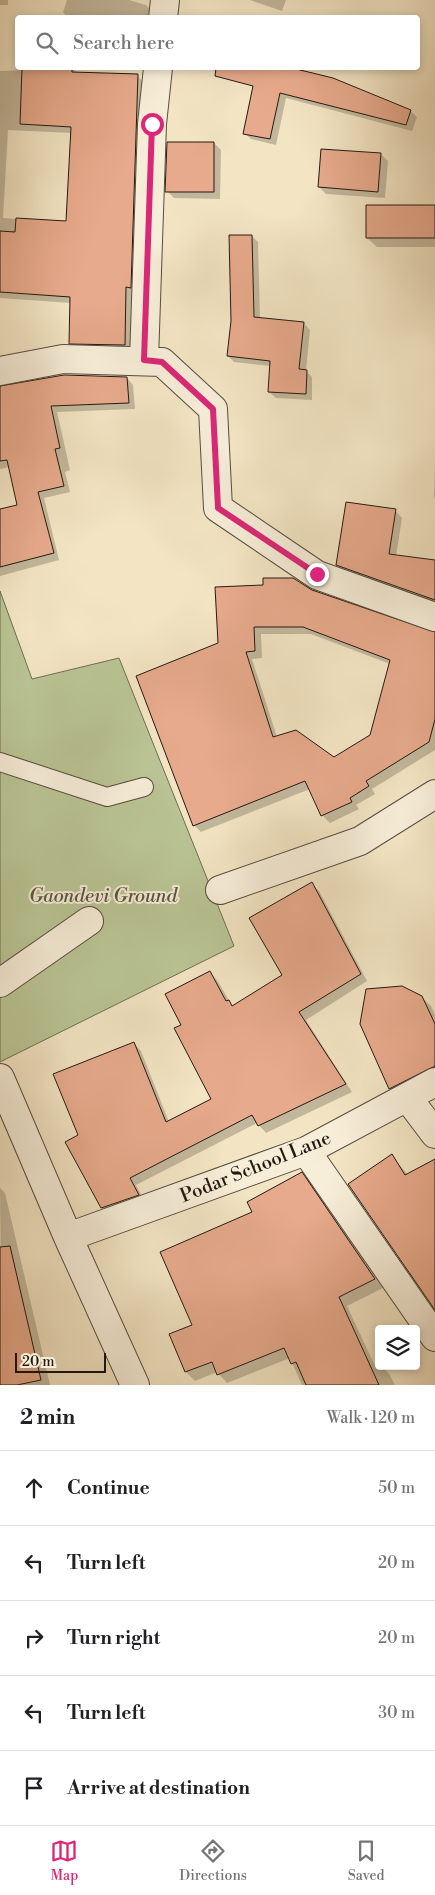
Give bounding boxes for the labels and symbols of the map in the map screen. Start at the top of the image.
route start [141,113,164,136]
route end [306,563,329,586]
park label: Gaondevi Ground [29,884,178,908]
street label: Podar School Lane [176,1126,334,1208]
scale bar [15,1350,106,1373]

